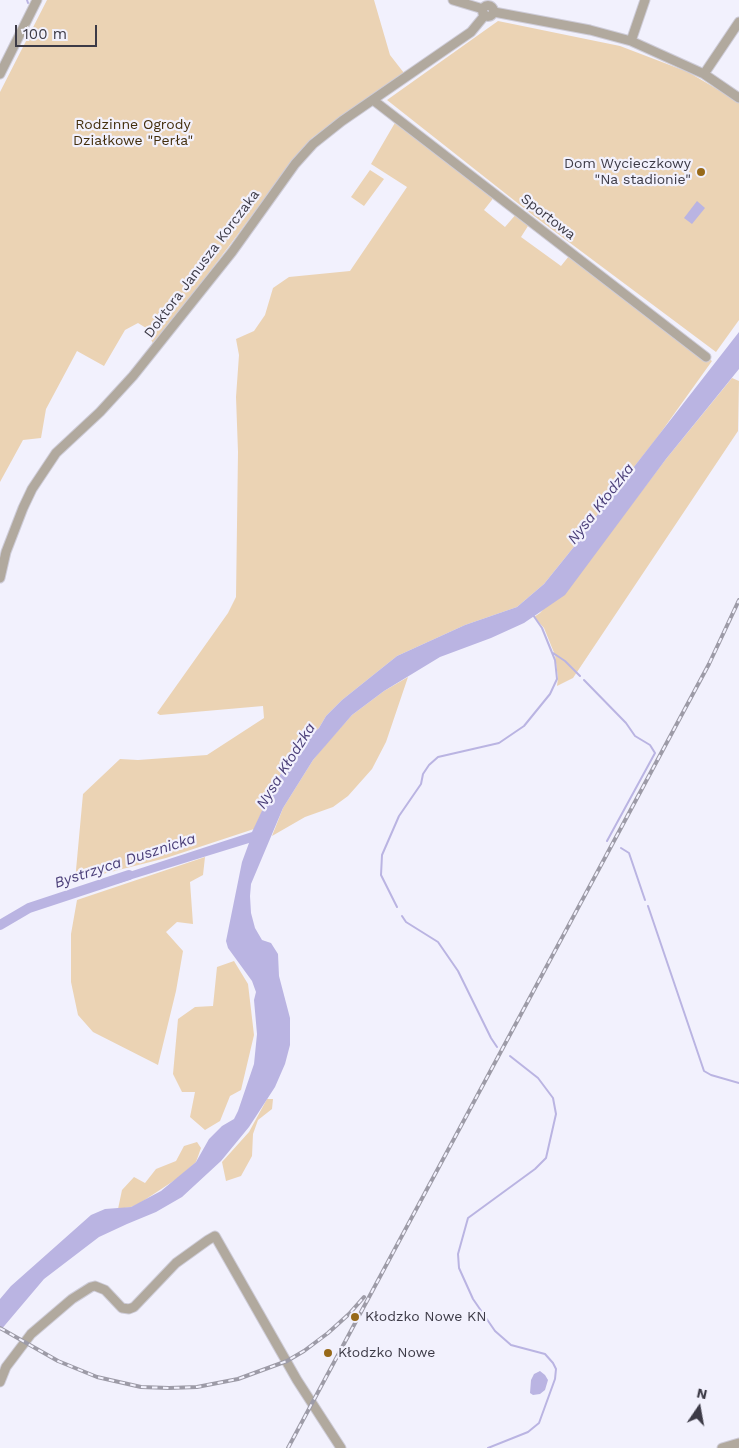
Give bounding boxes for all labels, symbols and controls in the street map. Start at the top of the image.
scale bar [18,15,100,47]
text: 100 m [23,25,67,43]
park label: Rodzinne Ogrody Działkowe "Perła" [73,117,193,150]
place label: Dom Wycieczkowy "Na stadionie" [564,156,691,188]
marker: Dom Wycieczkowy "Na stadionie" [695,166,707,178]
street label: Doktora Janusza Korczaka [141,187,263,341]
street label: Sportowa [517,190,579,244]
water label: Nysa Kłodzka [564,460,638,548]
water label: Nysa Kłodzka [253,720,319,812]
water label: Bystrzyca Dusznicka [52,830,198,892]
place label: Kłodzko Nowe KN [365,1309,486,1325]
marker: Kłodzko Nowe KN [349,1311,361,1323]
place label: Kłodzko Nowe [338,1345,435,1361]
marker: Kłodzko Nowe [322,1347,334,1359]
north arrow [674,1383,724,1433]
text: N [695,1384,709,1402]

